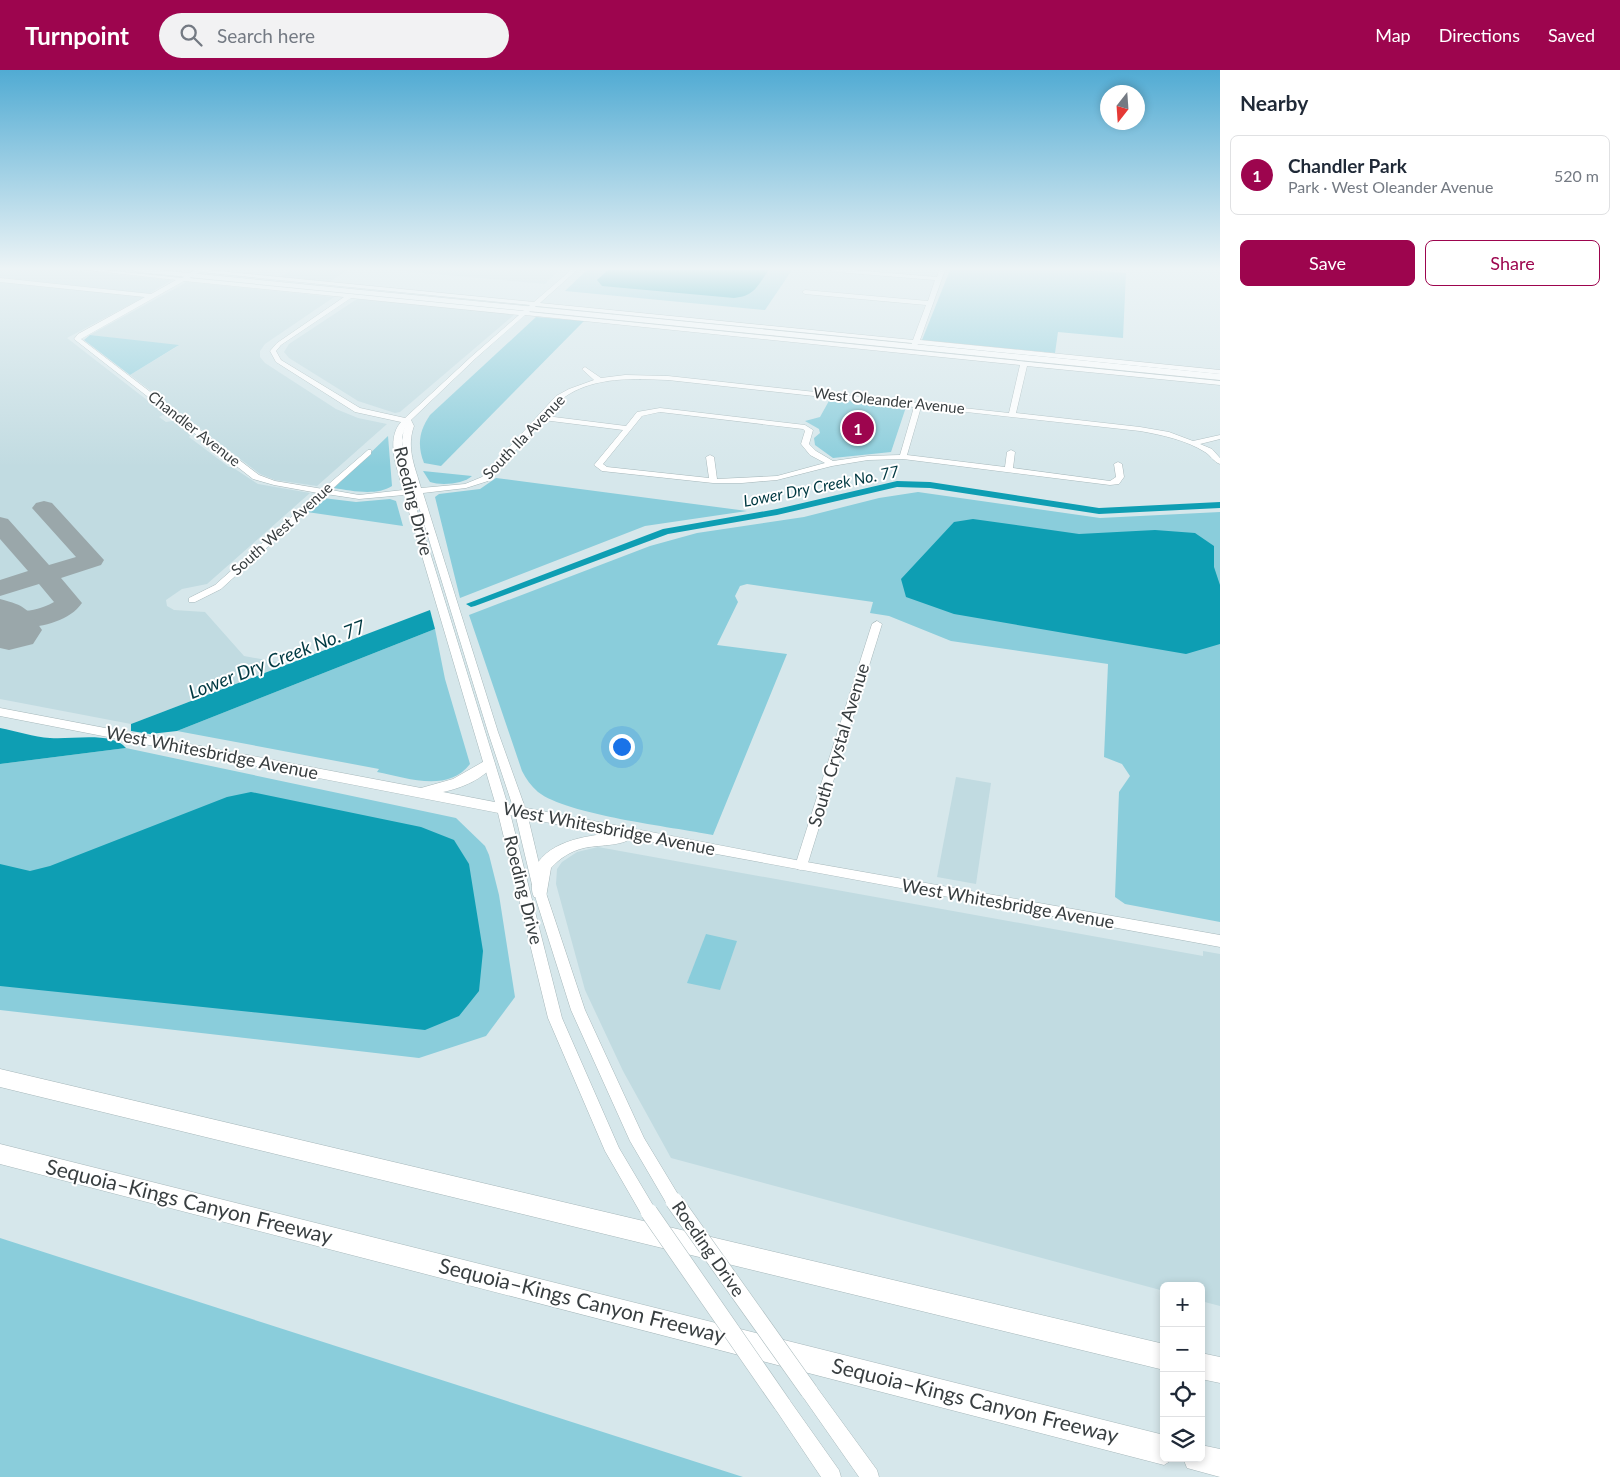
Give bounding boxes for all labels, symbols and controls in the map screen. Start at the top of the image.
search box [159,13,509,58]
text: Turnpoint [25,21,129,50]
icon: search [177,21,205,49]
text: Search here [217,24,315,47]
text: Map [1375,24,1411,46]
text: Directions [1439,24,1520,46]
text: Saved [1548,24,1595,46]
north arrow [1100,85,1145,130]
text: Nearby [1240,90,1308,115]
text: Chandler Park [1288,154,1407,177]
text: 1 [1252,166,1262,185]
text: 520 m [1554,166,1599,185]
text: Park · West Oleander Avenue [1288,177,1493,196]
button: Save [1240,240,1415,286]
button: Share [1425,240,1600,286]
street label: West Oleander Avenue [813,383,966,417]
street label: Chandler Avenue [145,387,244,470]
street label: South Ila Avenue [478,390,568,482]
pin: 1 [842,409,874,447]
street label: Roeding Drive [390,444,438,558]
water label: Lower Dry Creek No. 77 [741,461,901,510]
street label: South West Avenue [227,478,336,578]
water label: Lower Dry Creek No. 77 [185,614,369,703]
street label: South Crystal Avenue [803,660,873,829]
street label: West Whitesbridge Avenue [104,721,320,783]
your location [609,734,635,760]
street label: West Whitesbridge Avenue [501,797,717,859]
street label: Roeding Drive [500,833,548,947]
street label: West Whitesbridge Avenue [900,873,1116,933]
street label: Sequoia–Kings Canyon Freeway [43,1153,335,1248]
street label: Roeding Drive [668,1196,750,1300]
street label: Sequoia–Kings Canyon Freeway [436,1252,728,1347]
map controls [1160,1282,1205,1462]
button: + [1160,1282,1205,1327]
button: − [1160,1327,1205,1372]
street label: Sequoia–Kings Canyon Freeway [829,1352,1121,1447]
button: locate [1160,1372,1205,1417]
button: layers [1160,1417,1205,1462]

